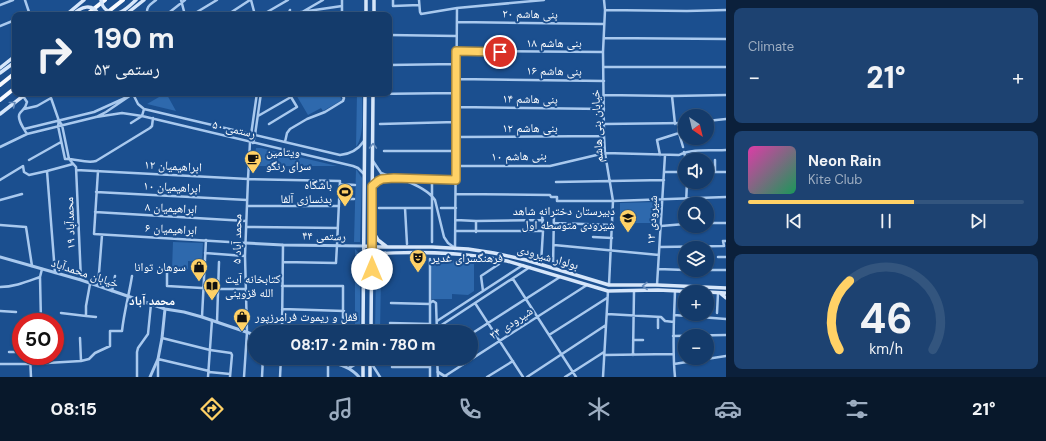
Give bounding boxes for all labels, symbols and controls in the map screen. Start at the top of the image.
street label: بنی هاشم ۲۰ [502,6,558,22]
text: 190 m [94,20,175,57]
icon: right [28,28,80,80]
pin [483,35,517,69]
street label: بنی هاشم ۱۸ [526,35,582,51]
text: Climate [748,38,794,55]
icon: arrive [489,41,511,63]
text: رستمی ۵۳ [94,57,160,81]
text: 21° [866,58,906,97]
street label: بنی هاشم ۱۶ [526,63,582,79]
text: − [748,63,760,92]
text: + [1012,63,1024,92]
street label: خیابان بنی هاشم [587,89,607,163]
street label: بنی هاشم ۱۴ [502,91,558,107]
one-way arrow [9,101,16,108]
north arrow [678,109,714,145]
map controls [678,109,714,365]
street label: رستمی ۵۰ [211,116,258,142]
street label: بنی هاشم ۱۲ [502,120,558,136]
one-way arrow [369,143,377,149]
place label: ویتامین سرای رنگو [266,144,311,174]
street label: بنی هاشم ۱۰ [491,148,547,164]
cafe icon: ویتامین سرای رنگو [243,149,263,174]
text: Neon Rain [808,151,881,171]
button: sound [678,153,714,189]
street label: ابراهیمیان ۱۲ [144,157,202,176]
text: Kite Club [808,171,862,188]
place label: باشگاه بدنسازی آلفا [280,177,332,207]
street label: ابراهیمیان ۱۰ [143,178,201,197]
sports icon: باشگاه بدنسازی آلفا [335,182,355,207]
street label: شیرودی ۱۳ [643,195,661,245]
street label: محمدآباد ۱۹ [61,197,79,249]
button: search [678,197,714,233]
street label: ابراهیمیان ۸ [145,199,198,217]
place label: دبیرستان دخترانه شاهد شیرودی متوسطه اول [513,203,615,233]
school or university icon: دبیرستان دخترانه شاهد شیرودی متوسطه اول [618,208,638,233]
icon: previous [783,210,805,232]
icon: pause [875,210,897,232]
icon: next [967,210,989,232]
street label: محمد آباد ۵ [229,214,245,264]
street label: ابراهیمیان ۶ [145,220,198,238]
street label: رستمی ۴۴ [302,228,347,244]
street label: بولوار شیرودی [516,241,580,273]
button: layers [678,241,714,277]
position arrow [351,248,393,290]
theatre icon: فرهنگسرای غدیر [408,248,428,273]
place label: فرهنگسرای غدیر [430,250,503,266]
street label: خیابان محمدآباد [49,255,121,292]
shop icon: سوهان توانا [189,257,209,282]
place label: سوهان توانا [134,259,186,275]
place label: کتابخانه آیت الله قزوینی [225,271,280,301]
library icon: کتابخانه آیت الله قزوینی [202,276,222,301]
one-way arrow [642,281,648,290]
button: + [678,285,714,321]
text: 46 [859,291,913,345]
district label: محمد آباد [129,292,175,309]
street label: شیرودی ۲۴ [486,303,536,343]
shop icon: قفل و ریموت فرامرزپور [232,307,252,332]
place label: قفل و ریموت فرامرزپور [254,309,358,325]
speed limit sign: 50 [12,313,64,365]
button: − [678,329,714,365]
text: 08:17 · 2 min · 780 m [291,335,435,355]
text: km/h [869,339,903,357]
icon: directions [198,395,226,423]
icon: music [327,395,355,423]
icon: phone [456,395,484,423]
icon: climate [585,395,613,423]
icon: car [714,395,742,423]
icon: filters [843,395,871,423]
text: 08:15 [51,397,97,421]
text: 21° [972,397,995,421]

